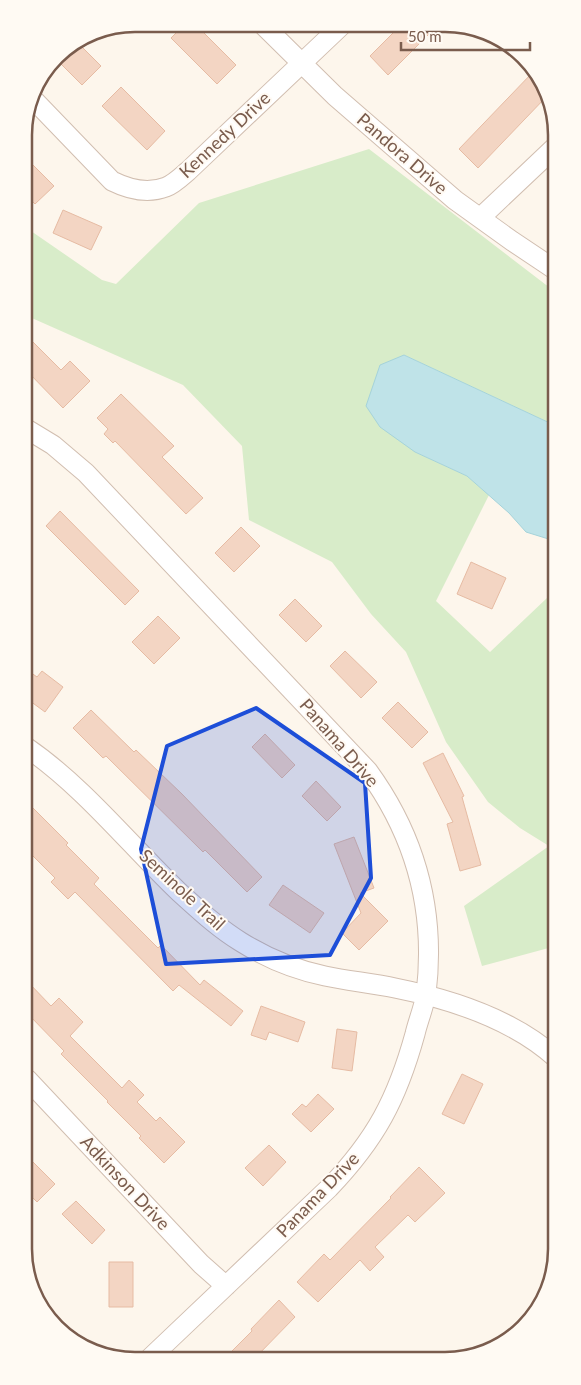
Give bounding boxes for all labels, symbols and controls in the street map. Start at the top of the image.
scale bar [401,20,530,52]
text: 50 m [408,27,442,45]
street label: Kennedy Drive [174,86,275,182]
street label: Pandora Drive [353,108,452,199]
street label: Panama Drive [295,694,384,791]
street label: Seminole Trail [135,844,230,934]
street label: Adkinson Drive [76,1131,175,1234]
street label: Panama Drive [271,1147,363,1241]

